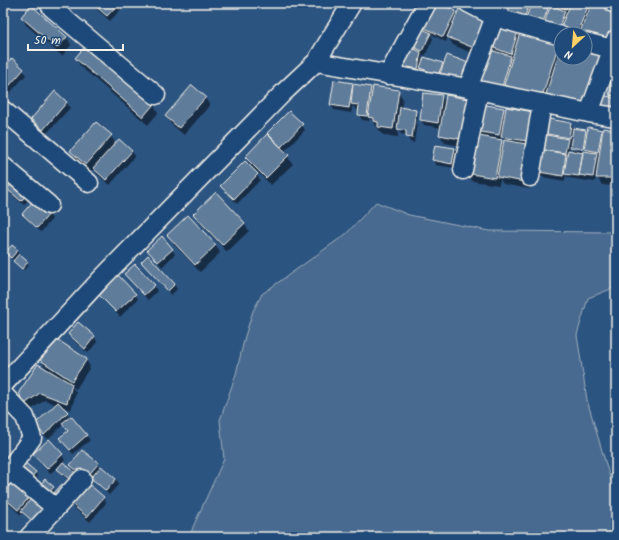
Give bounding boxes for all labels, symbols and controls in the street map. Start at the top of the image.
scale bar [28,26,123,52]
north arrow [553,26,593,66]
text: 50 m [34,31,61,50]
text: N [562,44,576,64]

